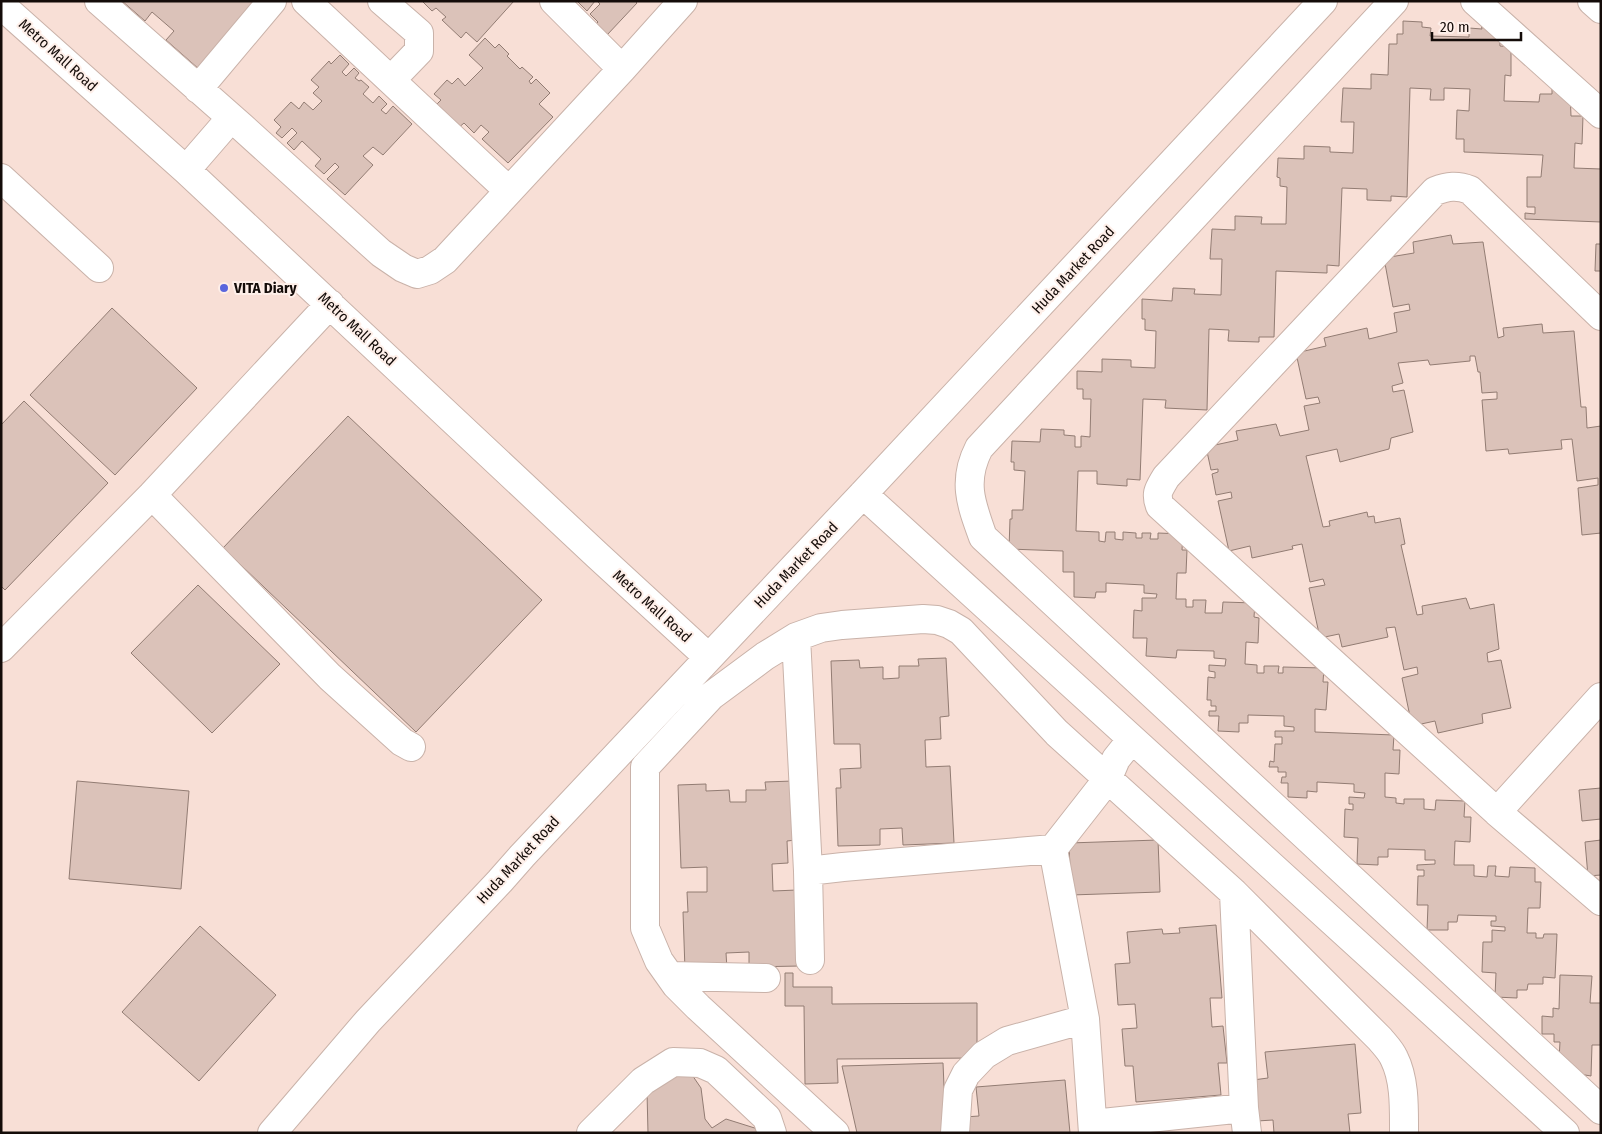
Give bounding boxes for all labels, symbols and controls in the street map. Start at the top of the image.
scale bar [1432,10,1521,42]
street label: Metro Mall Road [15,15,101,95]
text: 20 m [1440,18,1470,36]
street label: Huda Market Road [1028,223,1118,317]
place label: VITA Diary [233,279,298,297]
marker: VITA Diary [218,282,230,294]
street label: Metro Mall Road [314,288,400,370]
street label: Huda Market Road [750,518,842,612]
street label: Metro Mall Road [609,566,695,646]
street label: Huda Market Road [473,813,563,907]

